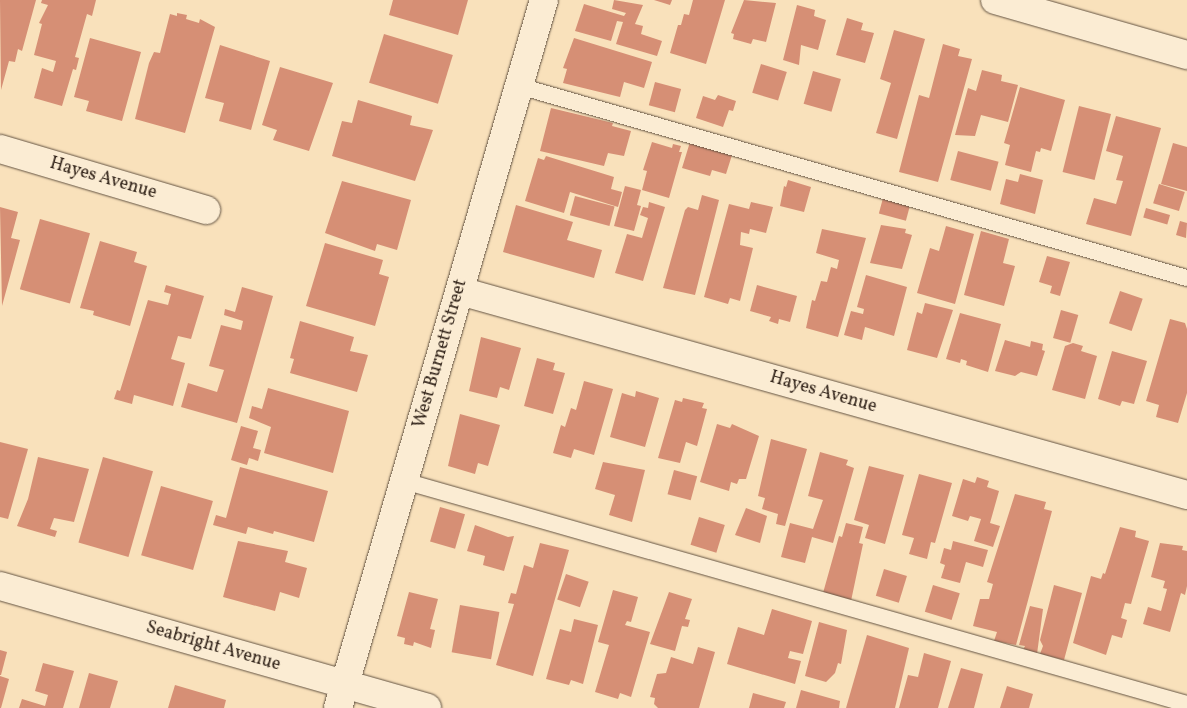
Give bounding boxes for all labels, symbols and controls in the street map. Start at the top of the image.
street label: Hayes Avenue [47,153,159,205]
street label: West Burnett Street [409,277,473,431]
street label: Hayes Avenue [767,367,879,419]
street label: Seabright Avenue [143,617,283,677]

